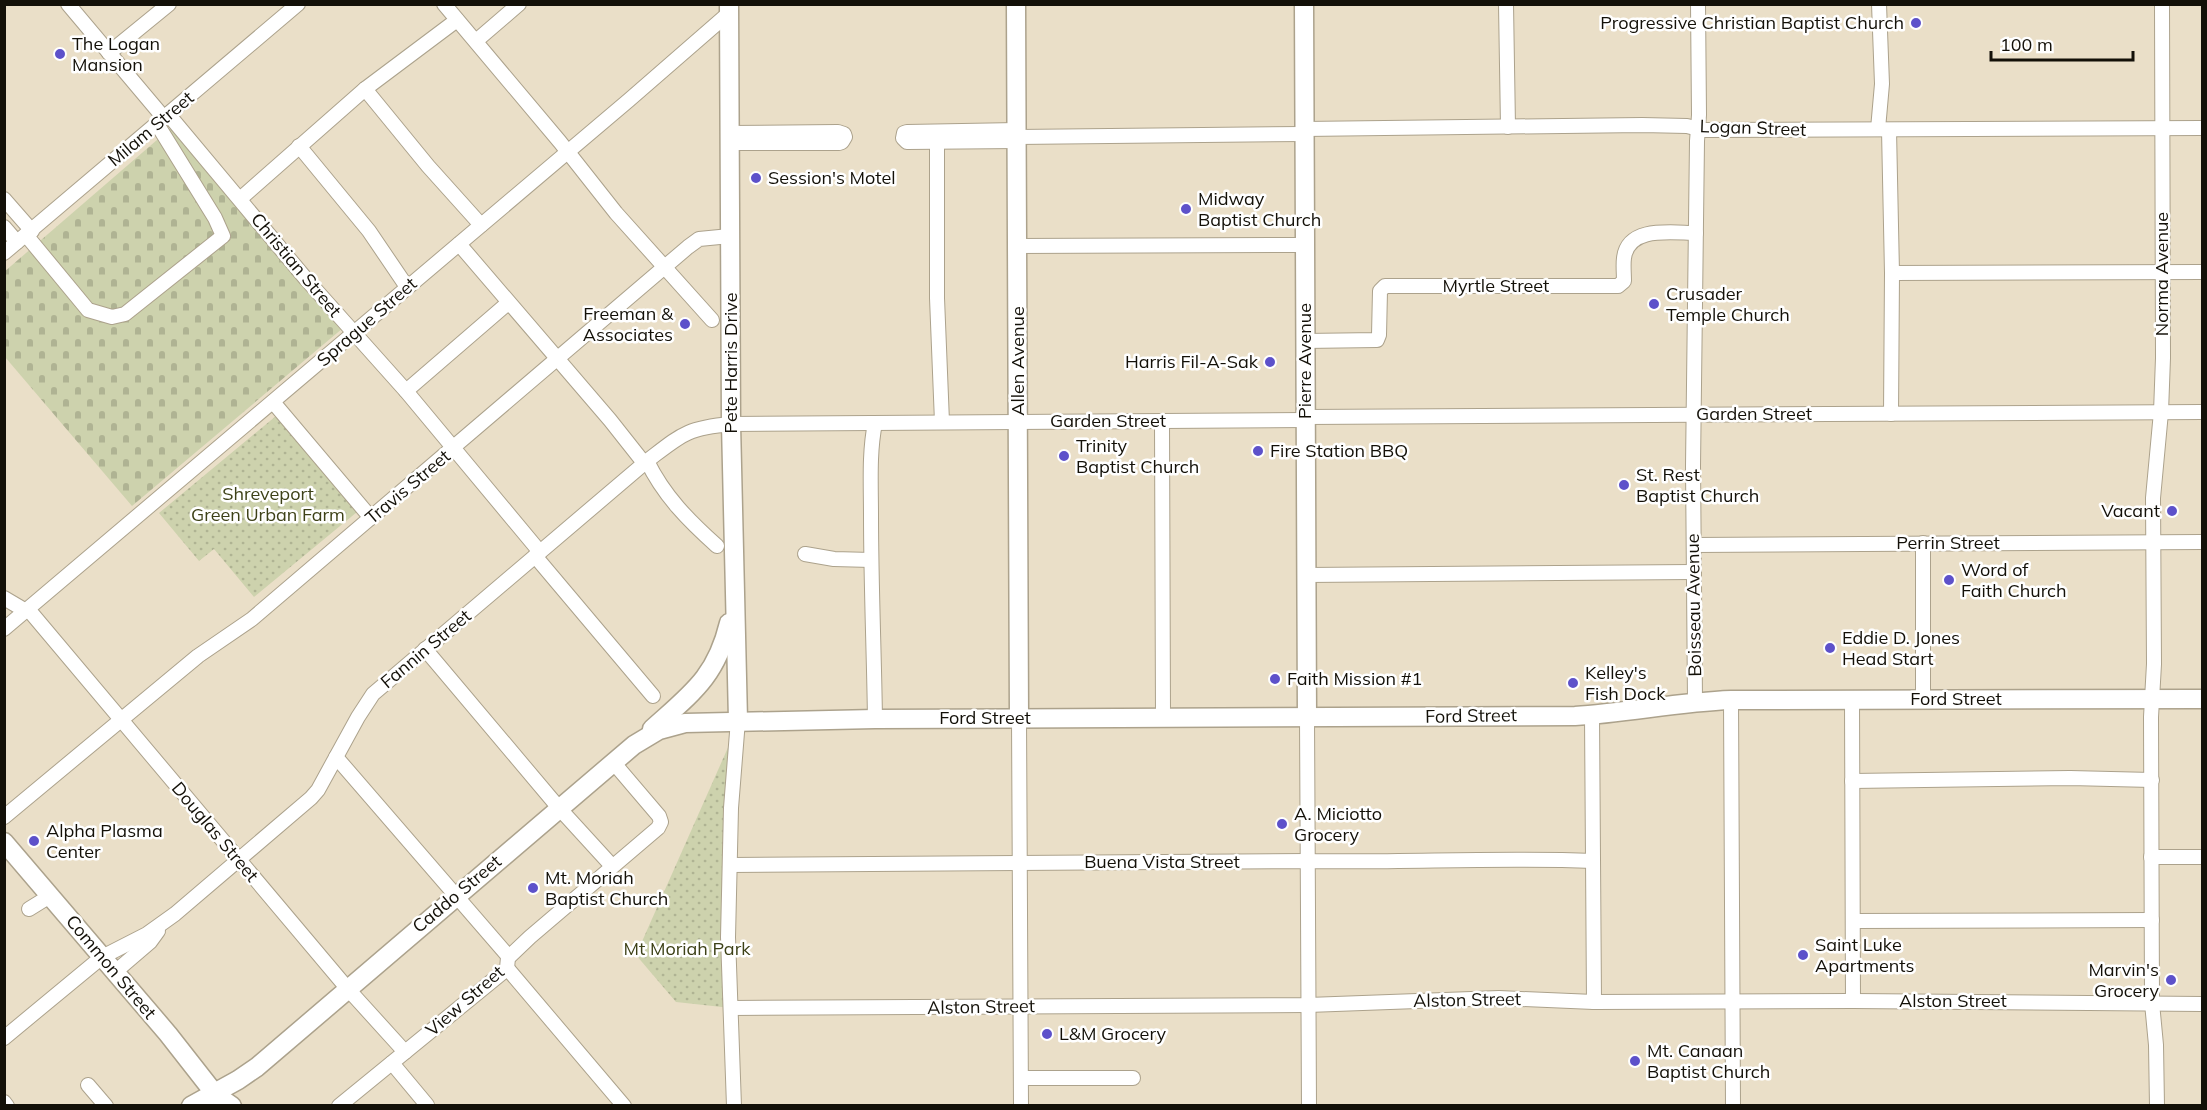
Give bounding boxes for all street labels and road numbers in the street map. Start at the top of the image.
street label: Milam Street [103,86,198,171]
street label: Logan Street [1699,114,1807,141]
street label: Christian Street [246,208,347,321]
street label: Norma Avenue [2150,212,2173,336]
street label: Sprague Street [312,272,421,371]
street label: Myrtle Street [1443,274,1549,297]
street label: Pete Harris Drive [719,293,742,433]
street label: Pierre Avenue [1293,303,1316,419]
street label: Allen Avenue [1006,306,1029,416]
street label: Garden Street [1696,402,1812,425]
street label: Garden Street [1050,409,1166,432]
street label: Travis Street [360,444,455,529]
street label: Perrin Street [1896,531,2000,554]
street label: Boisseau Avenue [1681,533,1706,677]
street label: Fannin Street [376,604,476,693]
street label: Ford Street [1910,687,2002,710]
street label: Ford Street [1425,703,1517,728]
street label: Ford Street [939,706,1031,729]
street label: Douglas Street [167,777,264,886]
street label: Caddo Street [407,850,506,938]
street label: Buena Vista Street [1084,850,1240,873]
street label: Common Street [61,910,162,1023]
street label: View Street [421,960,509,1041]
street label: Alston Street [1413,987,1521,1012]
street label: Alston Street [1899,989,2007,1012]
street label: Alston Street [927,994,1035,1019]

